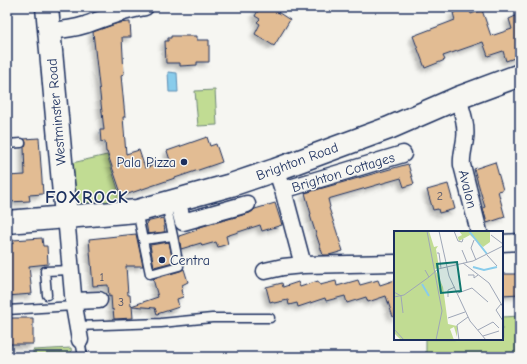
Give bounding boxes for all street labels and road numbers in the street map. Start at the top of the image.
street label: Westminster Road [43,58,70,166]
street label: Brighton Road [254,139,340,184]
street label: Brighton Cottages [290,149,397,196]
street label: Avalon [455,168,480,210]

